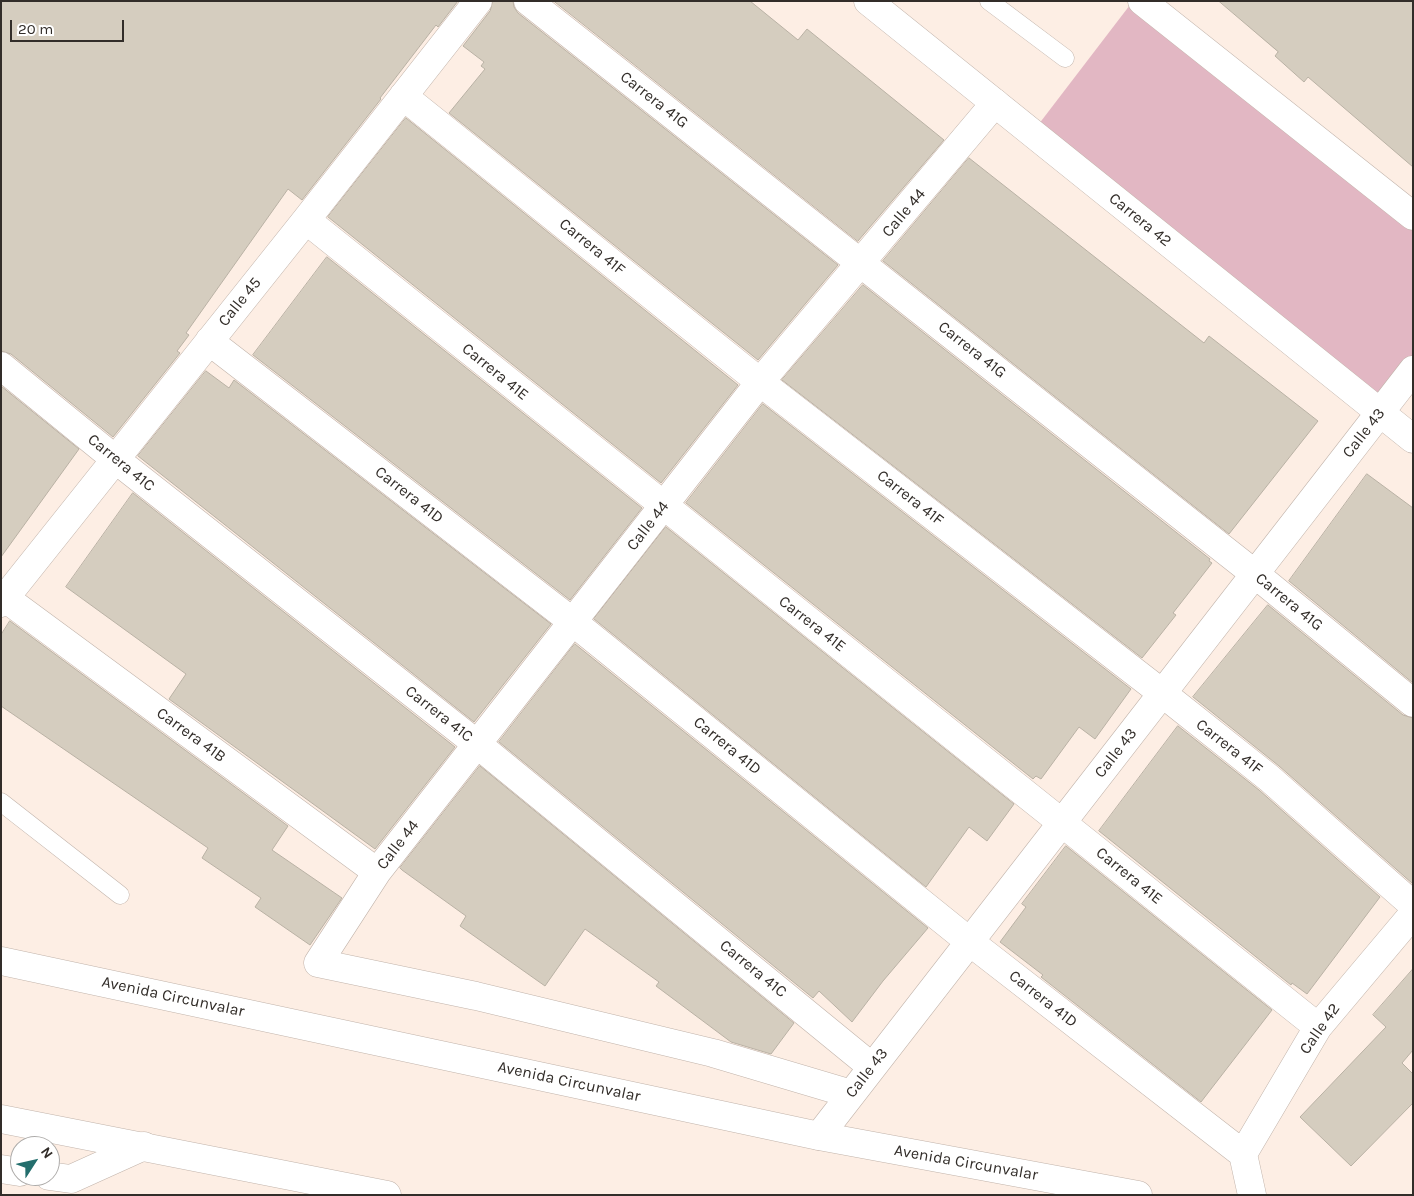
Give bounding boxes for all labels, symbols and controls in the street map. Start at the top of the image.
scale bar [12,10,126,42]
text: 20 m [18,20,53,38]
street label: Carrera 41G [616,67,692,133]
street label: Calle 44 [878,185,930,241]
street label: Carrera 42 [1105,189,1175,251]
street label: Carrera 41F [555,215,629,279]
street label: Calle 45 [214,274,266,330]
street label: Carrera 41G [934,317,1010,383]
street label: Carrera 41E [458,339,532,405]
street label: Calle 43 [1339,404,1389,462]
street label: Carrera 41C [84,430,158,496]
street label: Carrera 41D [371,462,447,528]
street label: Carrera 41F [873,466,947,530]
street label: Calle 44 [623,497,673,555]
street label: Carrera 41G [1251,569,1327,635]
street label: Carrera 41E [775,592,849,656]
street label: Carrera 41C [401,682,477,746]
street label: Carrera 41B [153,703,229,767]
street label: Carrera 41D [689,713,765,779]
street label: Carrera 41F [1192,715,1266,779]
street label: Calle 43 [1091,724,1141,782]
street label: Calle 44 [373,816,423,874]
street label: Carrera 41E [1092,843,1166,909]
street label: Carrera 41C [716,936,790,1002]
street label: Carrera 41D [1005,966,1081,1032]
street label: Avenida Circunvalar [100,972,246,1022]
street label: Calle 42 [1296,1000,1344,1058]
street label: Calle 43 [842,1044,892,1102]
street label: Avenida Circunvalar [496,1057,642,1107]
north arrow [10,1136,60,1186]
street label: Avenida Circunvalar [893,1141,1039,1185]
text: N [37,1144,57,1162]

